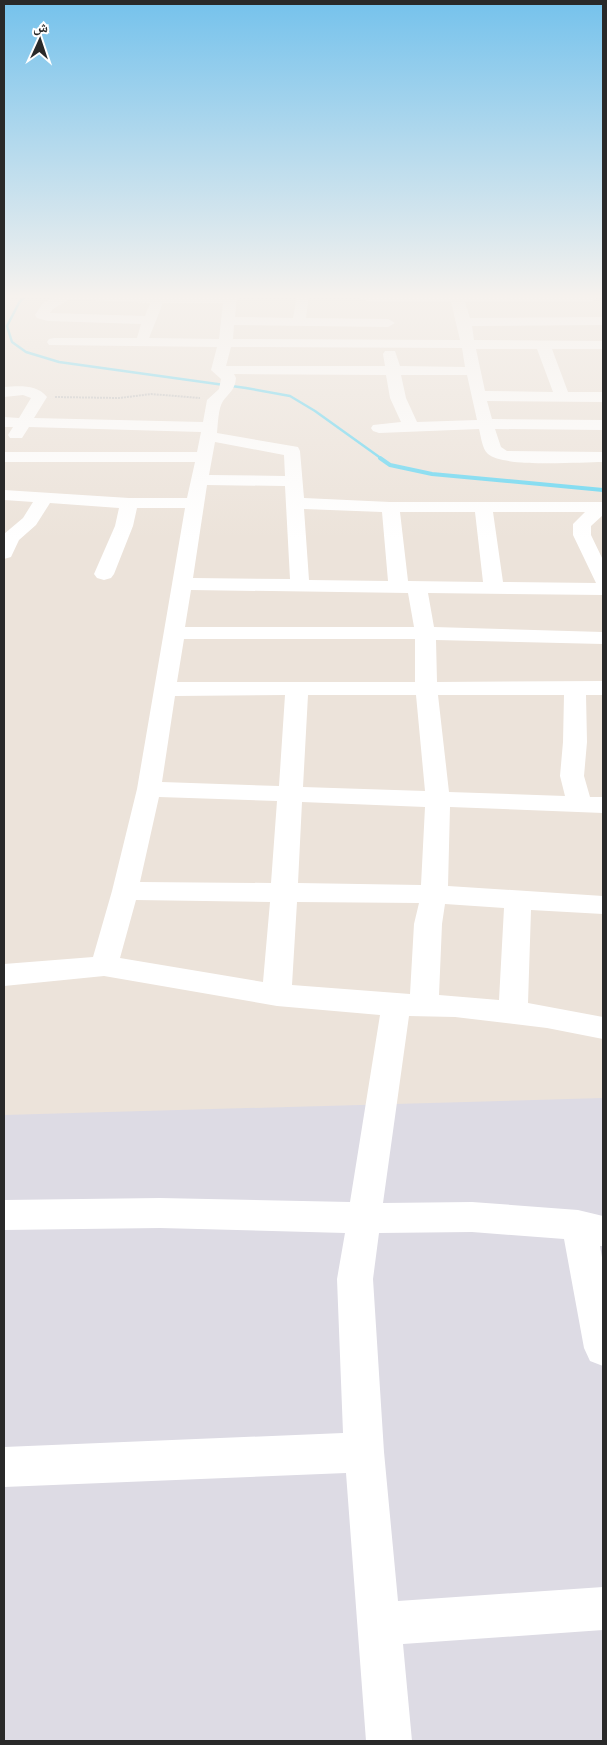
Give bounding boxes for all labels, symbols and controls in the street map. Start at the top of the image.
north arrow [15,15,65,65]
text: ش [33,18,49,36]

